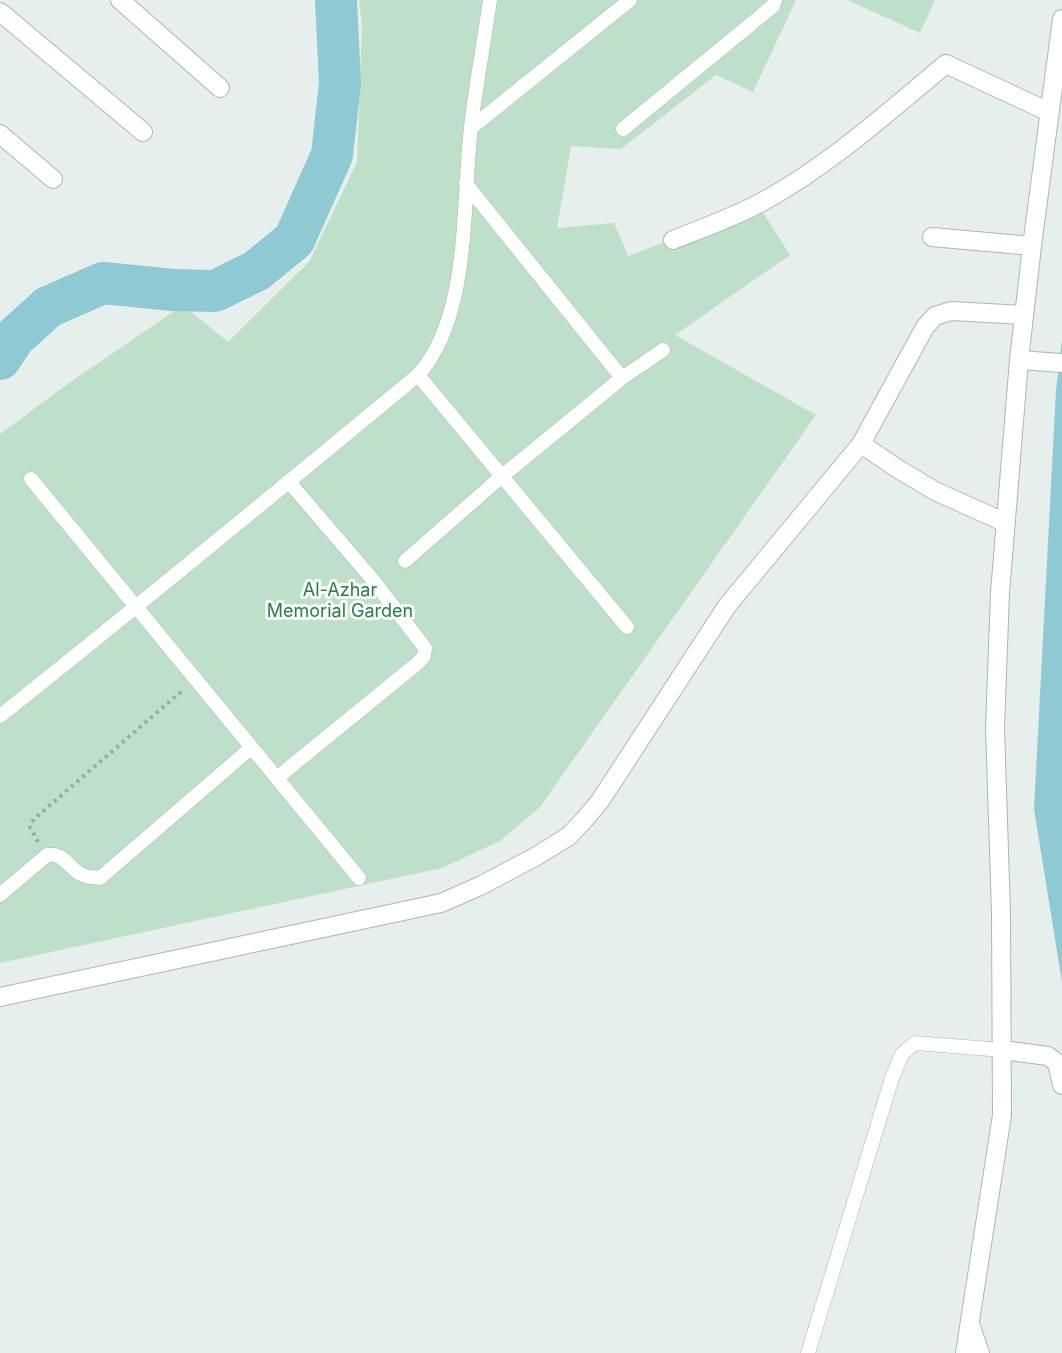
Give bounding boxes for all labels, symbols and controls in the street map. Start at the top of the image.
park label: Al-Azhar Memorial Garden [267,580,413,622]

